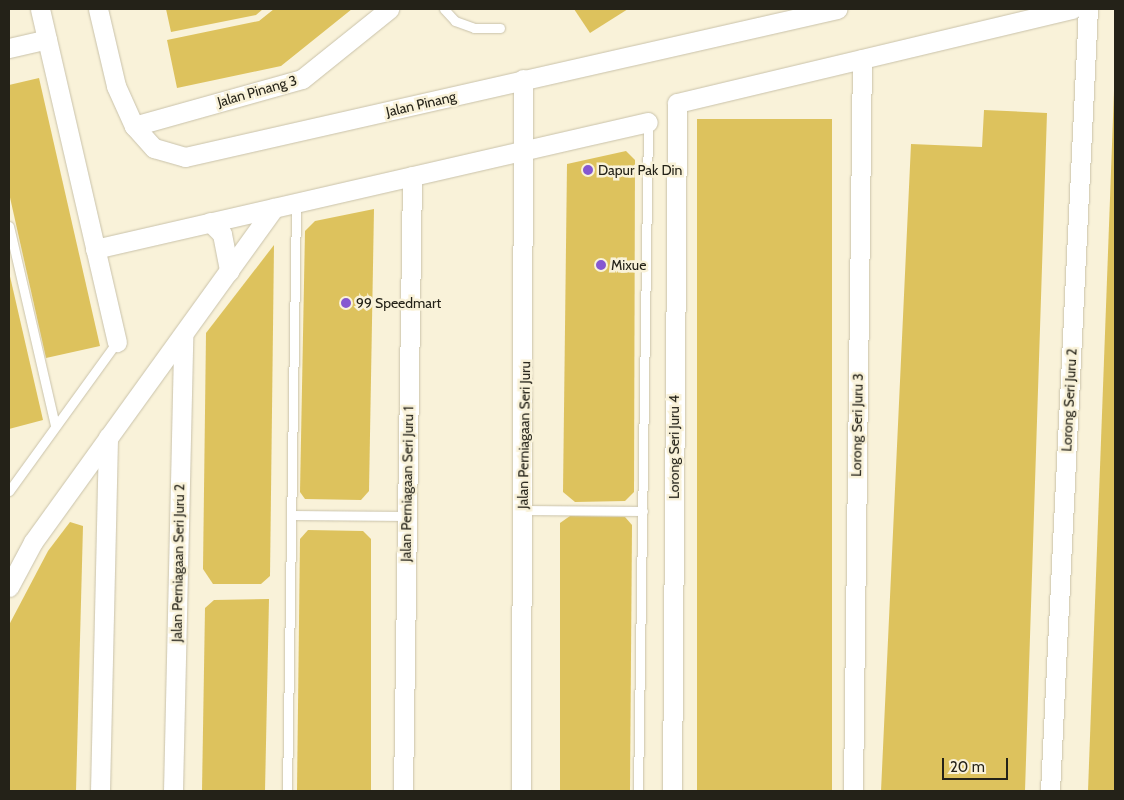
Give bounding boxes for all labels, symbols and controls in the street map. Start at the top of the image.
street label: Jalan Pinang 3 [215,72,299,110]
street label: Jalan Pinang [384,88,458,120]
place label: Dapur Pak Din [598,162,682,178]
marker: Dapur Pak Din [582,164,594,176]
place label: Mixue [611,257,646,273]
marker: Mixue [595,259,607,271]
place label: 99 Speedmart [356,295,441,311]
marker: 99 Speedmart [340,297,352,309]
street label: Lorong Seri Juru 2 [1058,348,1080,452]
street label: Jalan Perniagaan Seri Juru [514,361,534,509]
street label: Lorong Seri Juru 3 [848,373,866,477]
street label: Lorong Seri Juru 4 [666,395,682,499]
street label: Jalan Perniagaan Seri Juru 1 [397,406,417,562]
street label: Jalan Perniagaan Seri Juru 2 [168,484,188,642]
scale bar [944,748,1010,780]
text: 20 m [950,758,985,776]

